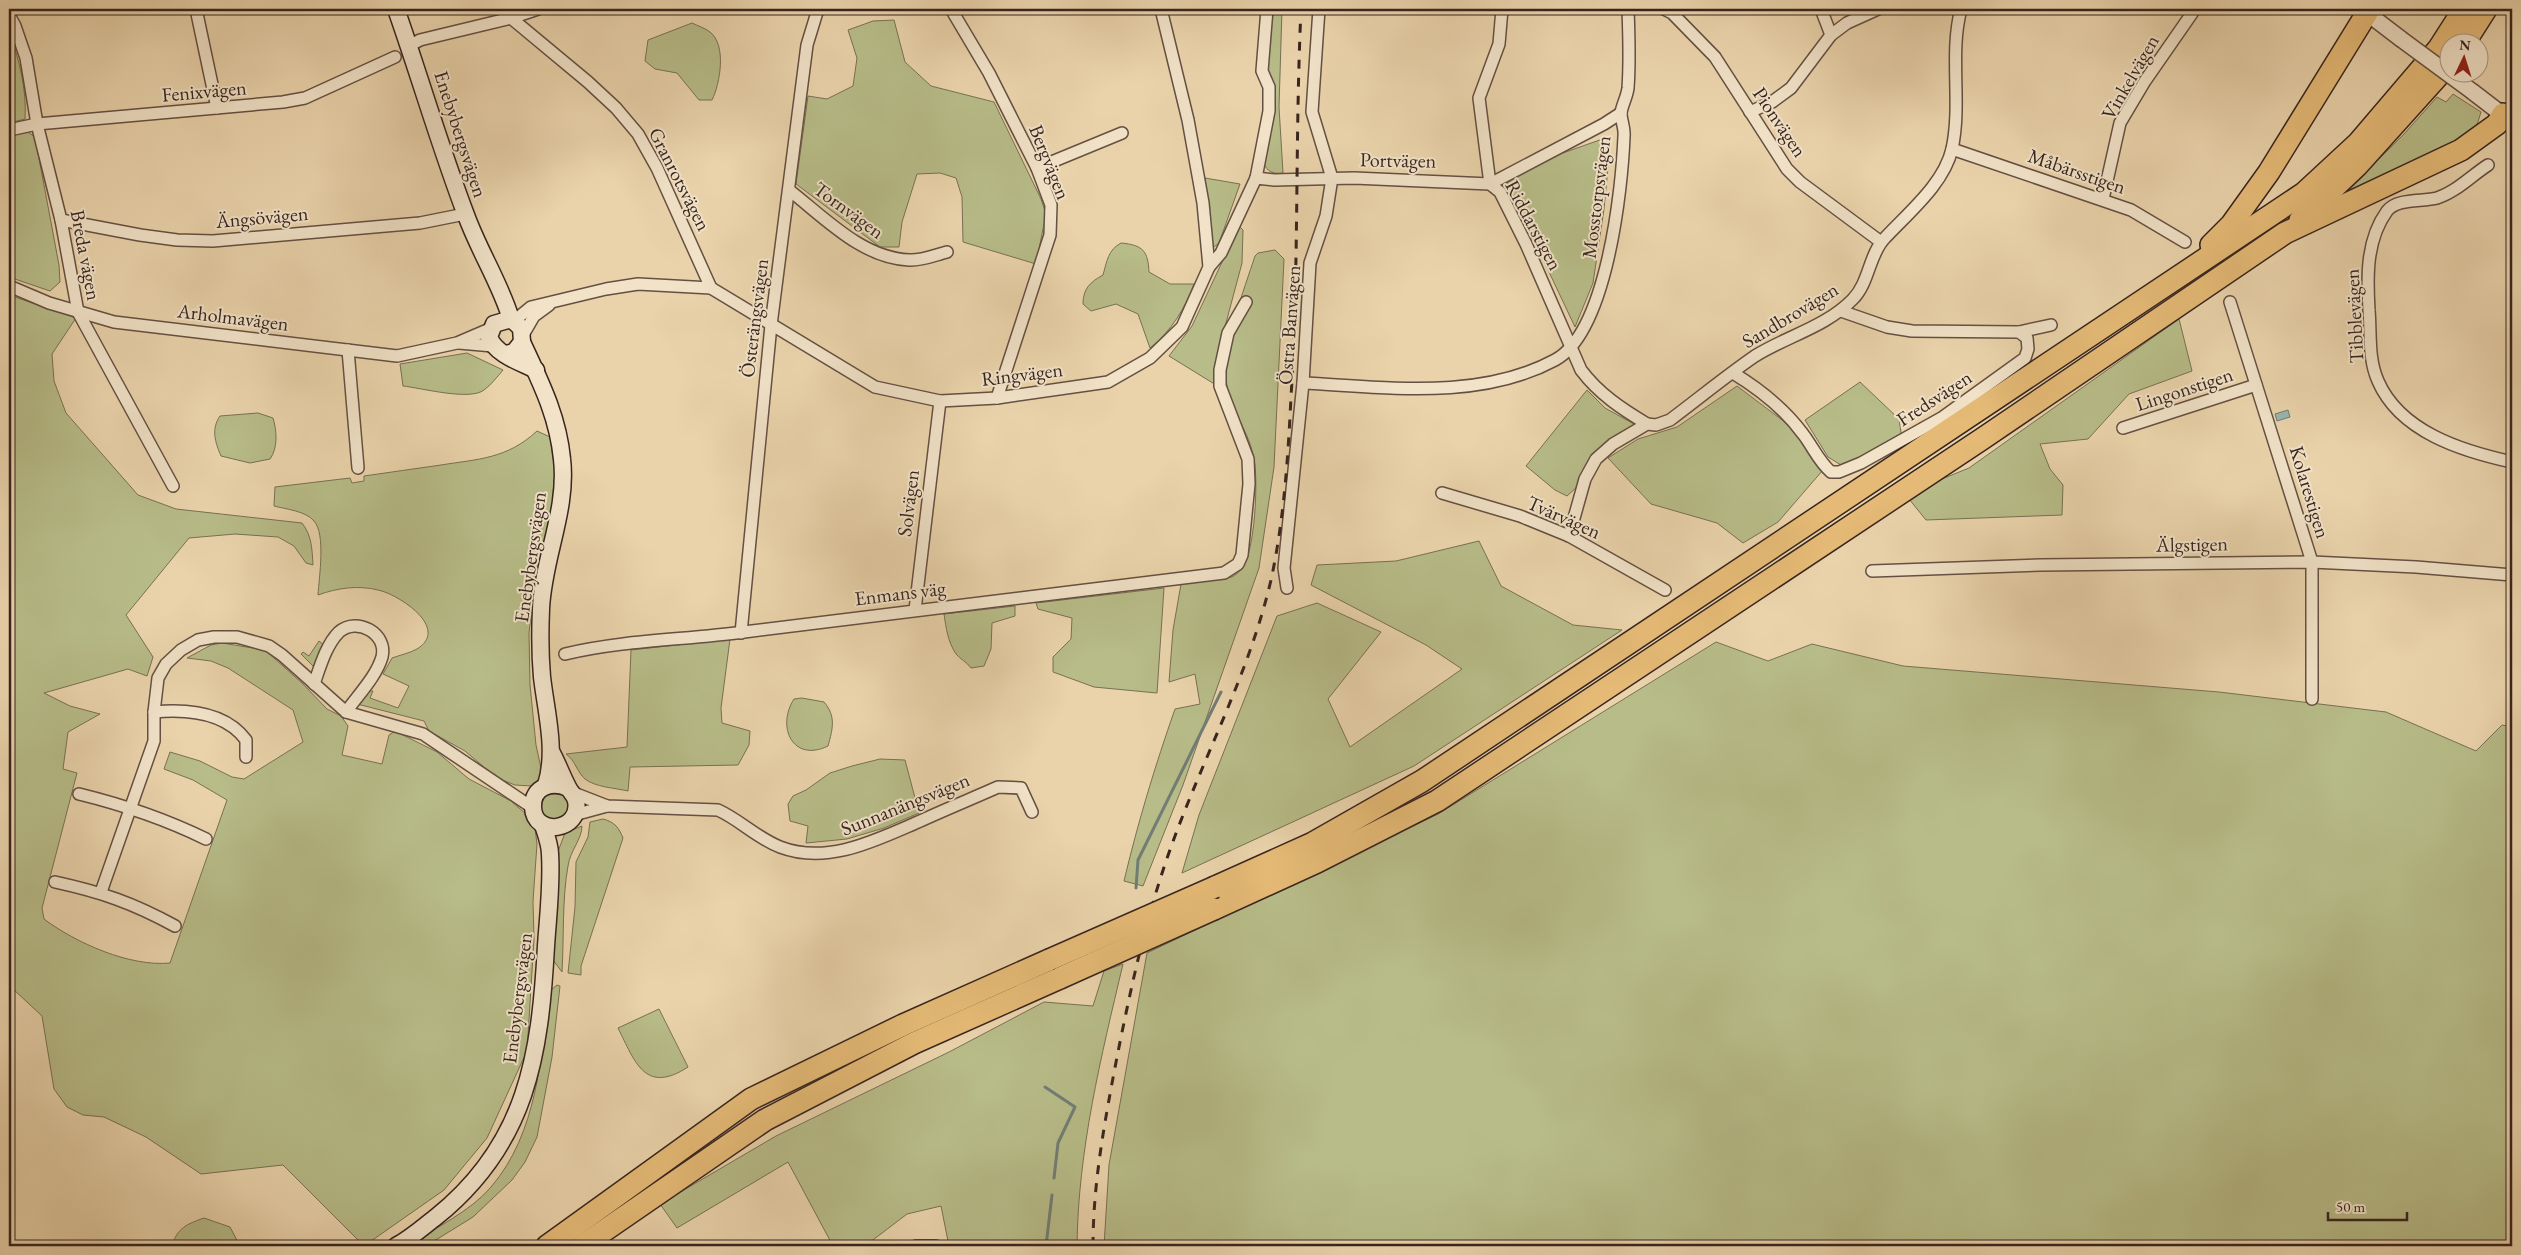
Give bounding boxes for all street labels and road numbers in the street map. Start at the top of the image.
street label: Vinkelvägen [2095,29,2165,124]
street label: Enebybergsvägen [428,67,494,201]
street label: Fenixvägen [161,74,248,108]
street label: Pionvägen [1747,82,1813,163]
street label: Bergvägen [1023,121,1077,204]
street label: Granrotsvägen [643,123,717,235]
street label: Mosstorpsvägen [1576,134,1616,260]
street label: Måbärsstigen [2025,142,2130,200]
street label: Portvägen [1360,146,1437,174]
street label: Riddarstigen [1499,175,1569,275]
street label: Tornvägen [808,176,890,245]
street label: Ängsövägen [214,200,310,234]
street label: Breda vägen [64,208,108,303]
street label: Österängsvägen [734,257,774,379]
street label: Östra Banvägen [1272,264,1306,386]
street label: Tibblevägen [2339,268,2369,364]
street label: Sandbrovägen [1737,276,1843,354]
street label: Arholmavägen [175,297,291,337]
street label: Ringvägen [980,356,1065,392]
street label: Lingonstigen [2132,361,2236,417]
street label: Fredsvägen [1891,364,1977,432]
street label: Kolarestigen [2284,443,2336,542]
street label: Solvägen [891,468,925,538]
street label: Tvärvägen [1523,489,1605,545]
street label: Enebybergsvägen [508,490,552,624]
street label: Älgstigen [2155,530,2229,558]
street label: Enmans väg [853,574,947,611]
street label: Sunnanängsvägen [837,766,974,842]
street label: Enebybergsvägen [496,931,538,1065]

